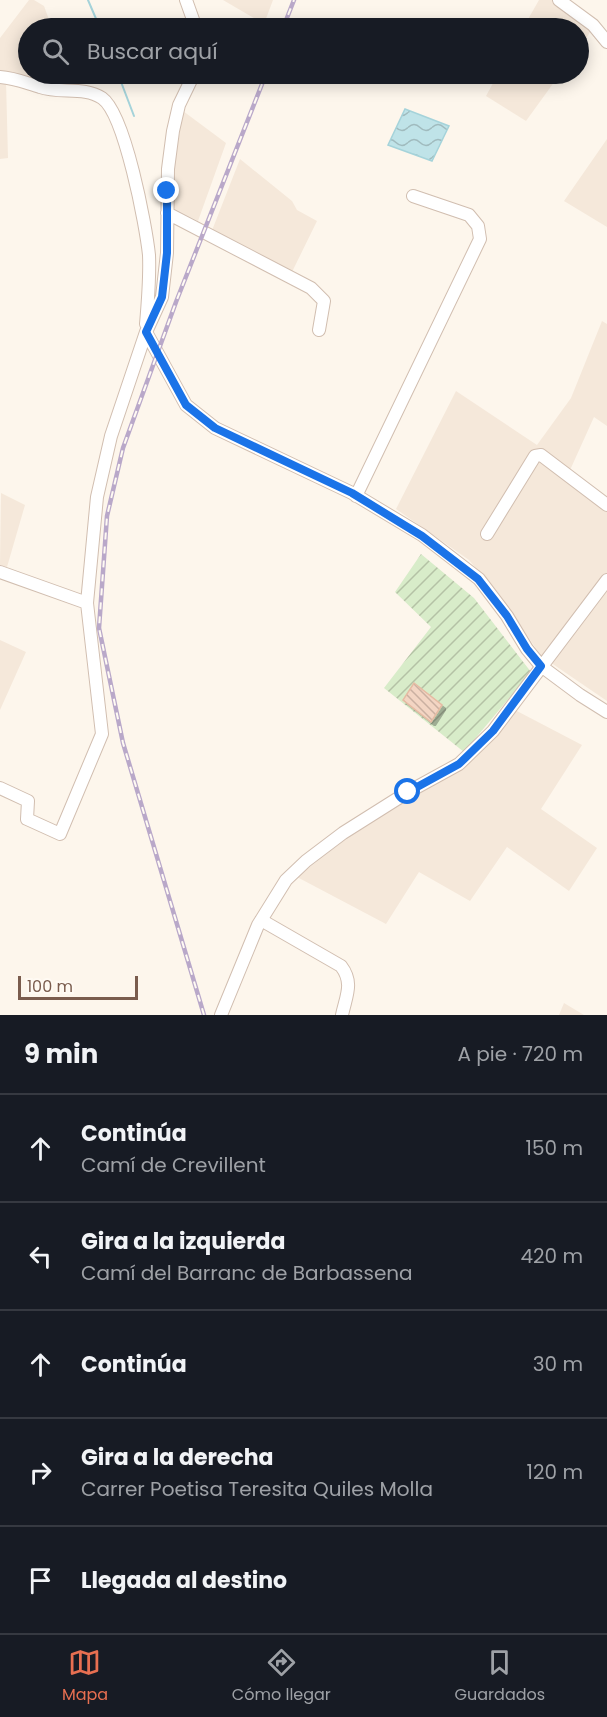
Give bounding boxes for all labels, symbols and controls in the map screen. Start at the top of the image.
search box [18,18,589,84]
icon: search [39,35,72,68]
text: Buscar aquí [87,36,218,67]
route end [153,177,179,203]
route start [394,778,420,804]
scale bar [18,973,138,1001]
text: 100 m [27,975,73,998]
text: 9 min [24,1036,98,1072]
text: A pie · 720 m [458,1040,583,1068]
text: Continúa [81,1118,187,1149]
icon: ahead [24,1132,57,1165]
text: 150 m [526,1134,583,1162]
text: Camí de Crevillent [81,1151,266,1179]
text: Gira a la izquierda [81,1226,285,1257]
icon: left [24,1240,57,1273]
text: 420 m [520,1242,583,1270]
text: Camí del Barranc de Barbassena [81,1259,413,1287]
icon: ahead [24,1348,57,1381]
text: Continúa [81,1349,187,1380]
text: 30 m [533,1350,583,1378]
text: Gira a la derecha [81,1442,274,1473]
icon: right [24,1456,57,1489]
text: 120 m [527,1458,583,1486]
text: Carrer Poetisa Teresita Quiles Molla [81,1475,433,1503]
icon: arrive [24,1564,57,1597]
text: Llegada al destino [81,1565,287,1596]
tab: Mapa [62,1646,108,1707]
tab: Cómo llegar [232,1646,331,1707]
tab: Guardados [455,1646,545,1707]

